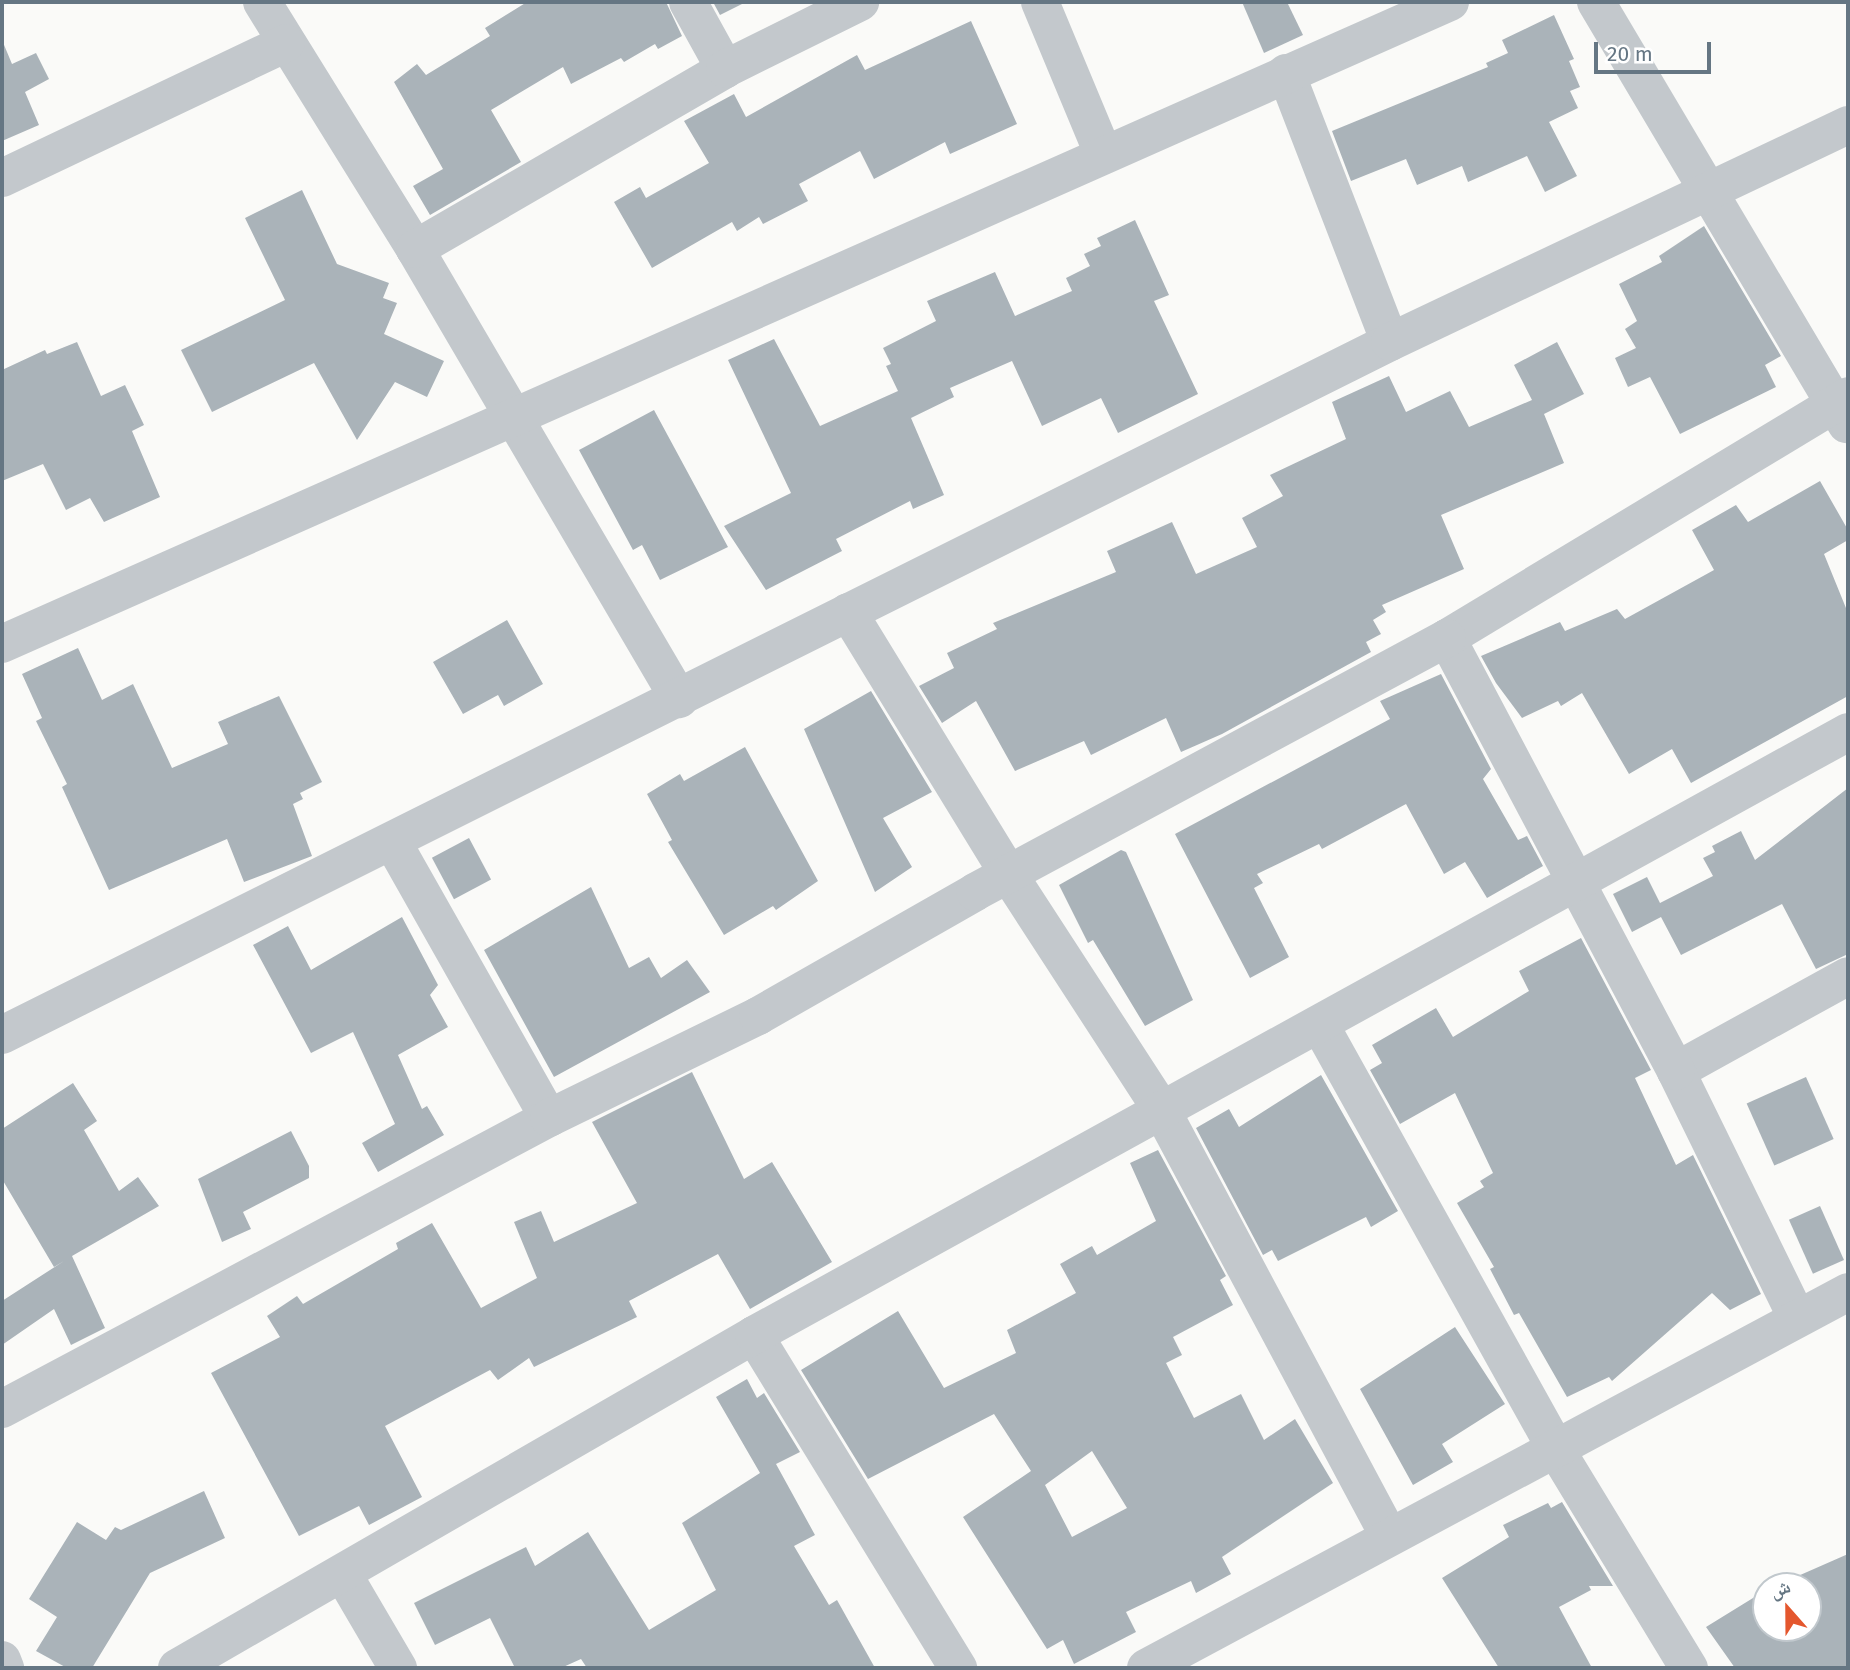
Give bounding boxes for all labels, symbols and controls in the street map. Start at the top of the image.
scale bar [1598,28,1715,72]
text: 20 m [1607,41,1653,67]
north arrow [1752,1572,1822,1642]
text: ش [1766,1574,1794,1603]

